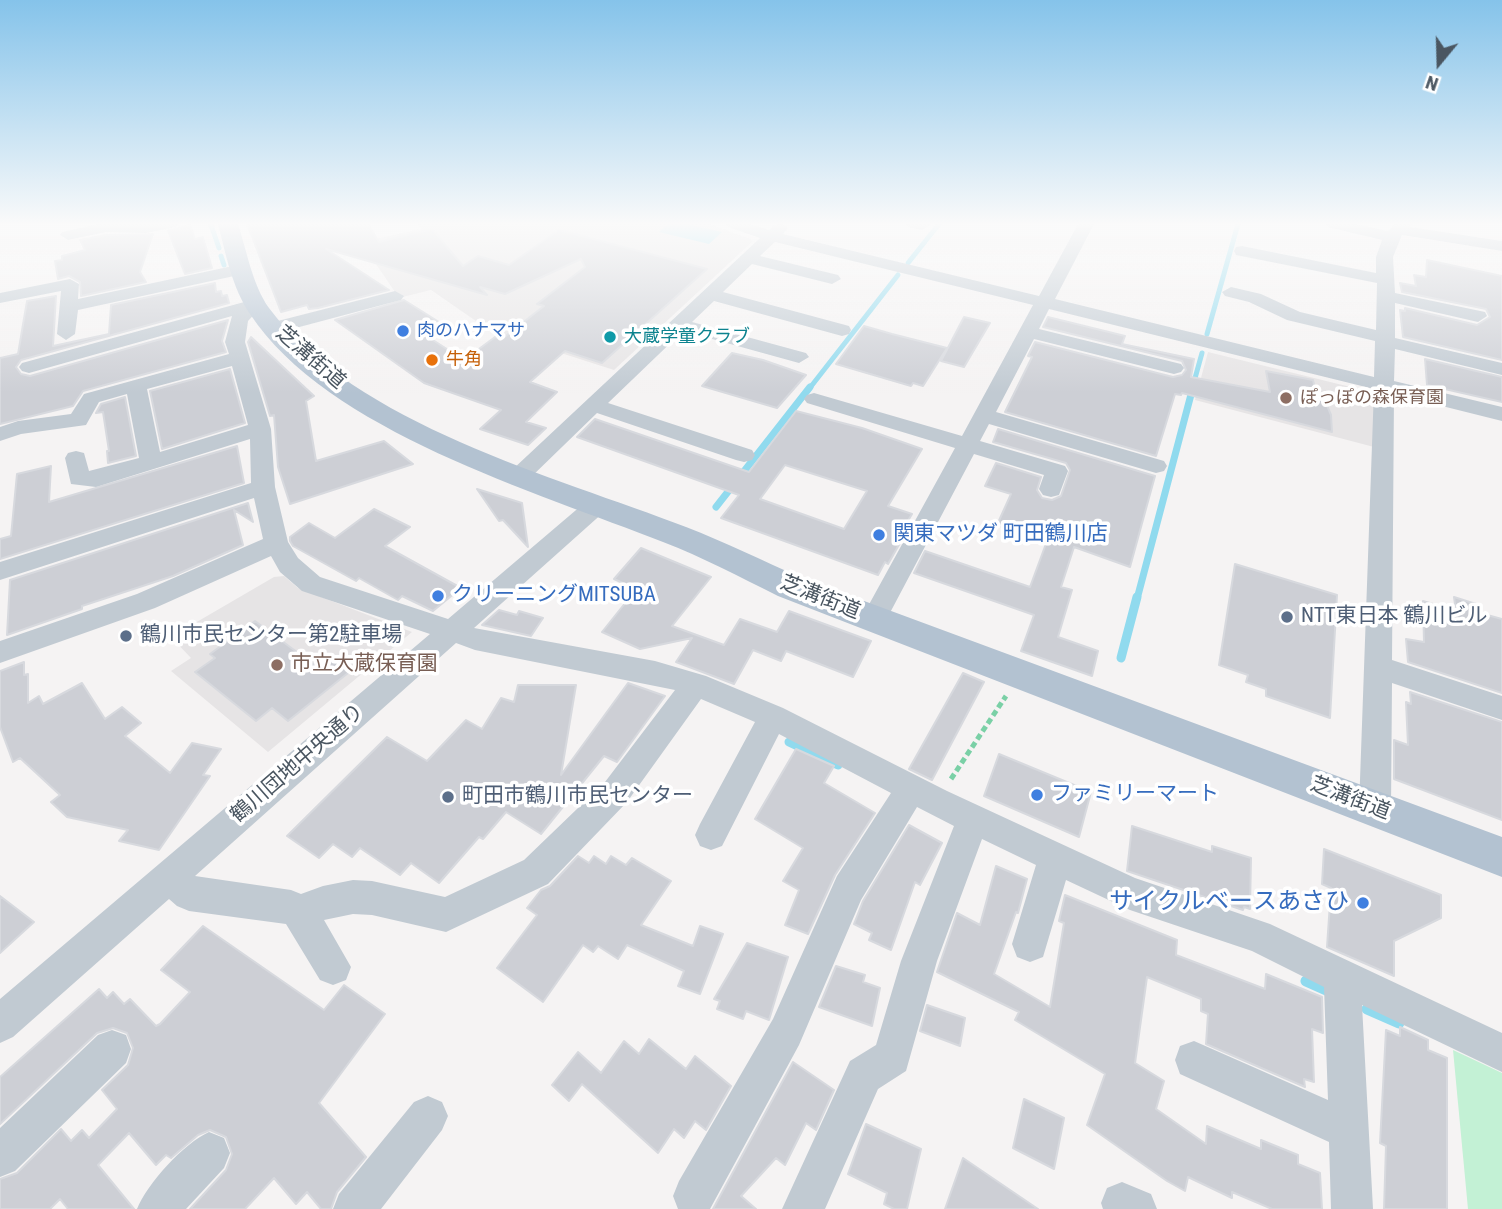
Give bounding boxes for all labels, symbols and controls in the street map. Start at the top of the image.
north arrow [1404,28,1474,98]
text: N [1423,71,1441,96]
place label: 肉のハナマサ [417,320,525,342]
street label: 芝溝街道 [270,321,350,395]
marker: 肉のハナマサ [395,323,411,339]
place label: 大蔵学童クラブ [624,326,750,348]
marker: 大蔵学童クラブ [602,329,618,345]
place label: 牛角 [446,349,482,371]
marker: 牛角 [424,352,440,368]
place label: ぽっぽの森保育園 [1300,387,1444,409]
marker: ぽっぽの森保育園 [1278,390,1294,406]
place label: 関東マツダ 町田鶴川店 [893,522,1108,548]
marker: 関東マツダ 町田鶴川店 [871,527,887,543]
street label: 芝溝街道 [776,571,864,625]
place label: クリーニングMITSUBA [452,583,656,609]
marker: クリーニングMITSUBA [430,588,446,604]
place label: NTT東日本 鶴川ビル [1301,604,1488,630]
marker: NTT東日本 鶴川ビル [1279,609,1295,625]
place label: 鶴川市民センター第2駐車場 [140,623,402,649]
marker: 鶴川市民センター第2駐車場 [118,628,134,644]
place label: 市立大蔵保育園 [291,652,438,678]
marker: 市立大蔵保育園 [269,657,285,673]
street label: 鶴川団地中央通り [226,699,370,829]
street label: 芝溝街道 [1306,772,1394,826]
place label: ファミリーマート [1051,782,1219,808]
place label: 町田市鶴川市民センター [462,784,693,810]
marker: ファミリーマート [1029,787,1045,803]
marker: 町田市鶴川市民センター [440,789,456,805]
place label: サイクルベースあさひ [1109,889,1349,917]
marker: サイクルベースあさひ [1355,895,1371,911]

